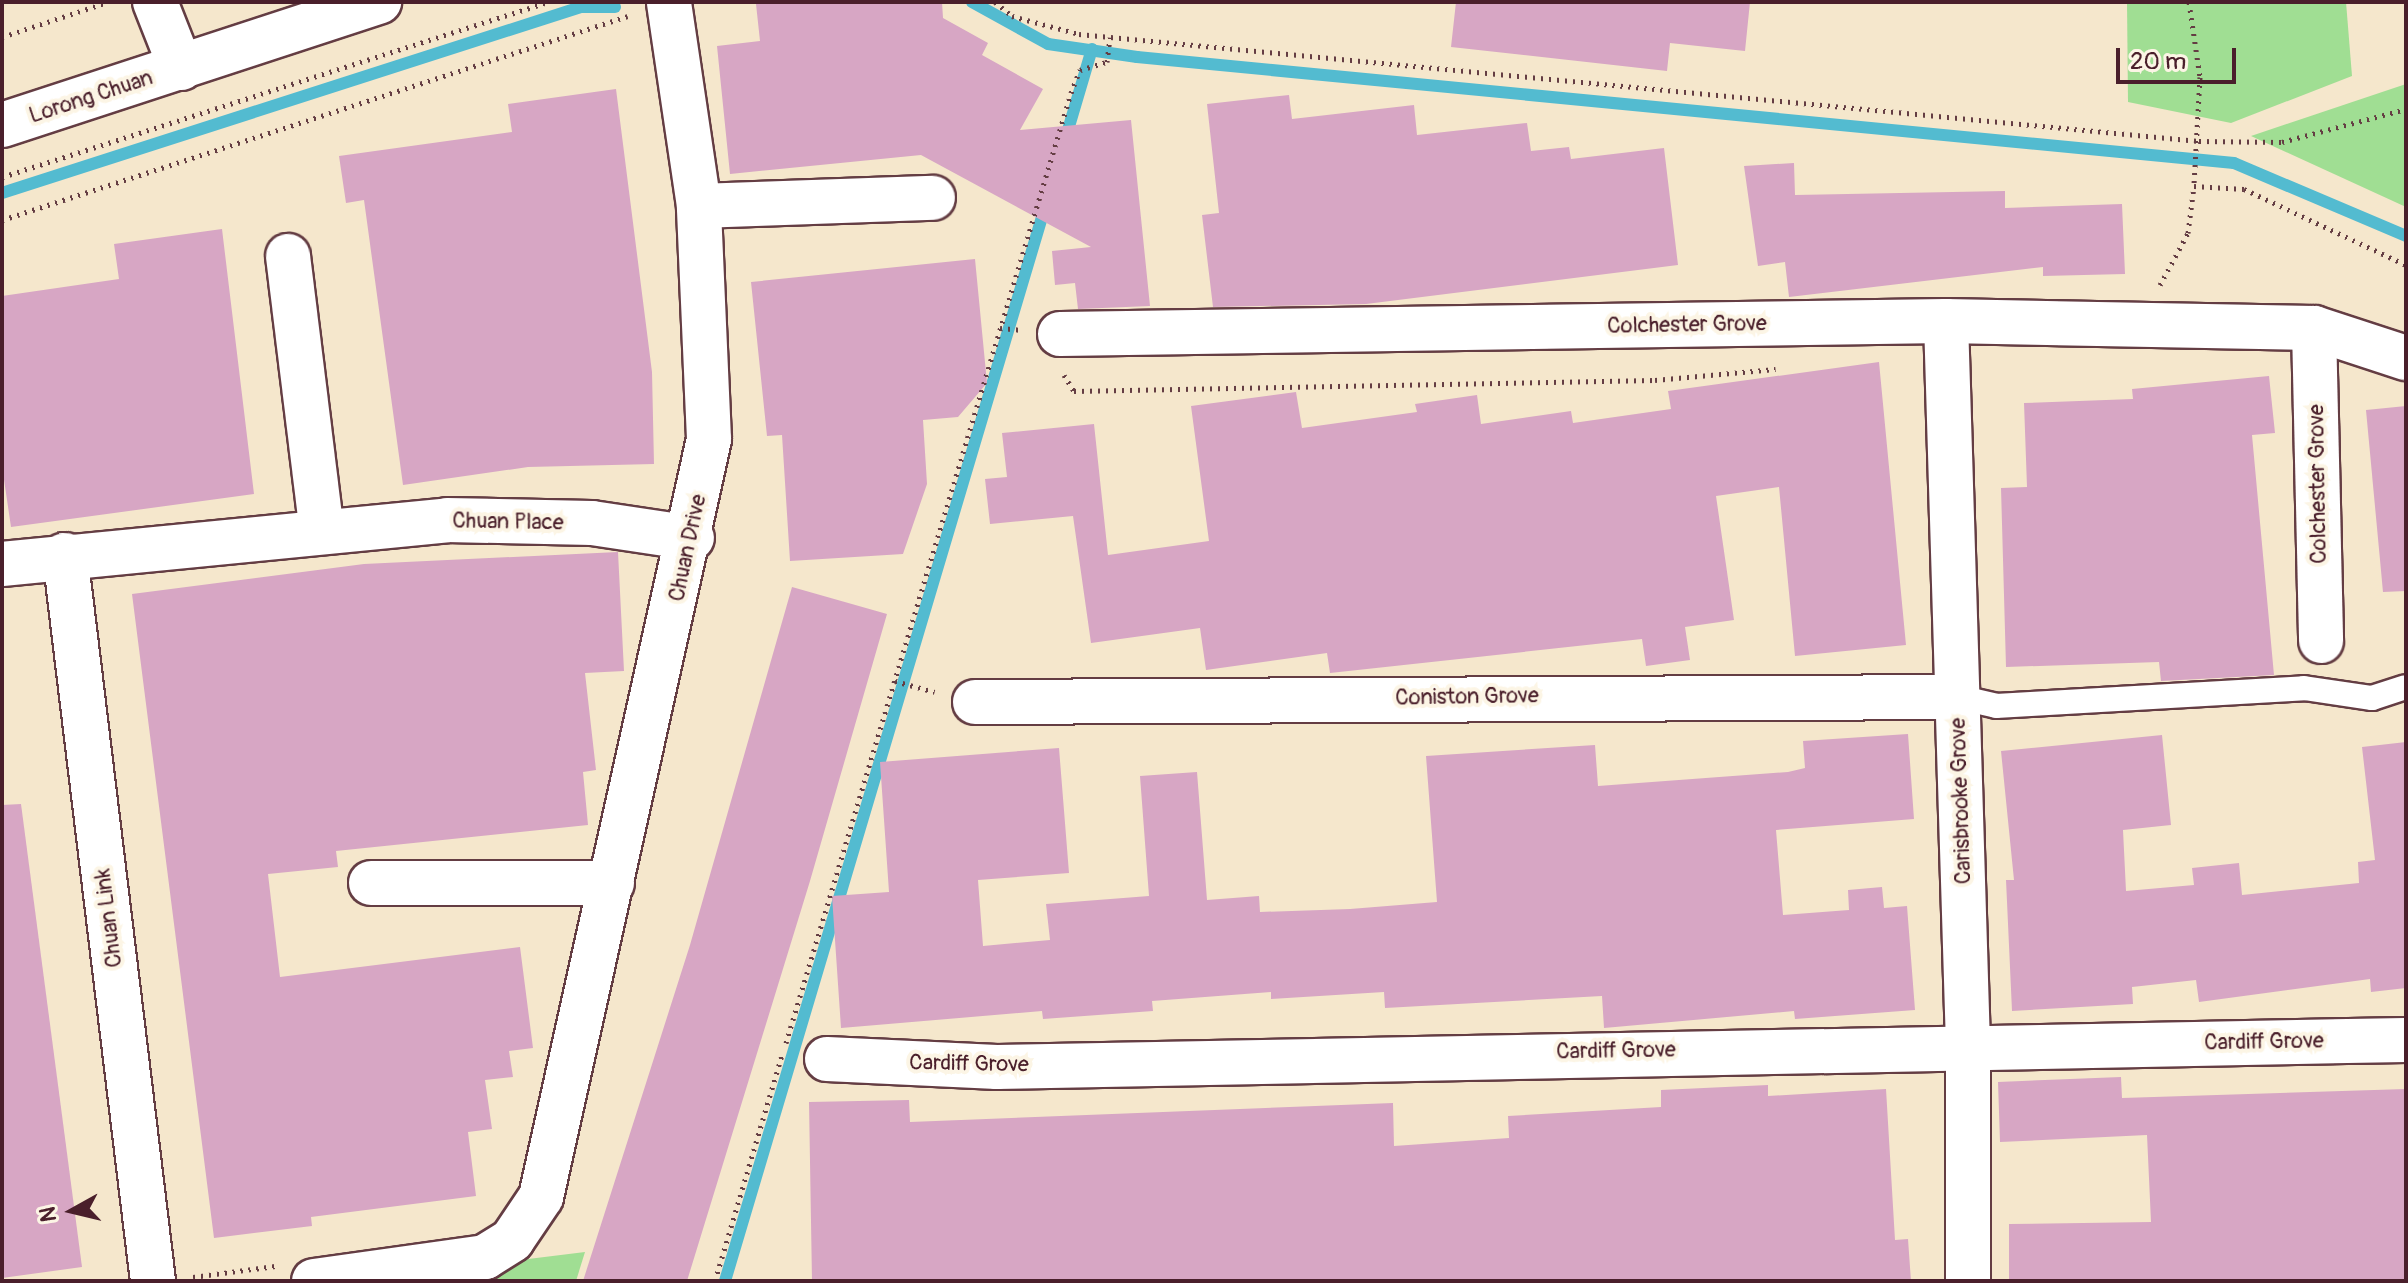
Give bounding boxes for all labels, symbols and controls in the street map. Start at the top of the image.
scale bar [2120,32,2240,82]
text: 20 m [2130,47,2186,76]
street label: Lorong Chuan [26,65,156,129]
street label: Colchester Grove [1607,310,1767,340]
street label: Colchester Grove [2303,404,2333,564]
street label: Chuan Drive [664,492,712,604]
street label: Chuan Place [452,508,564,536]
street label: Coniston Grove [1395,683,1539,711]
street label: Carisbrooke Grove [1945,717,1977,885]
street label: Chuan Link [90,867,128,969]
street label: Cardiff Grove [2204,1028,2324,1056]
street label: Cardiff Grove [1556,1037,1676,1065]
street label: Cardiff Grove [909,1050,1029,1078]
north arrow [32,1171,112,1251]
text: N [33,1205,63,1224]

